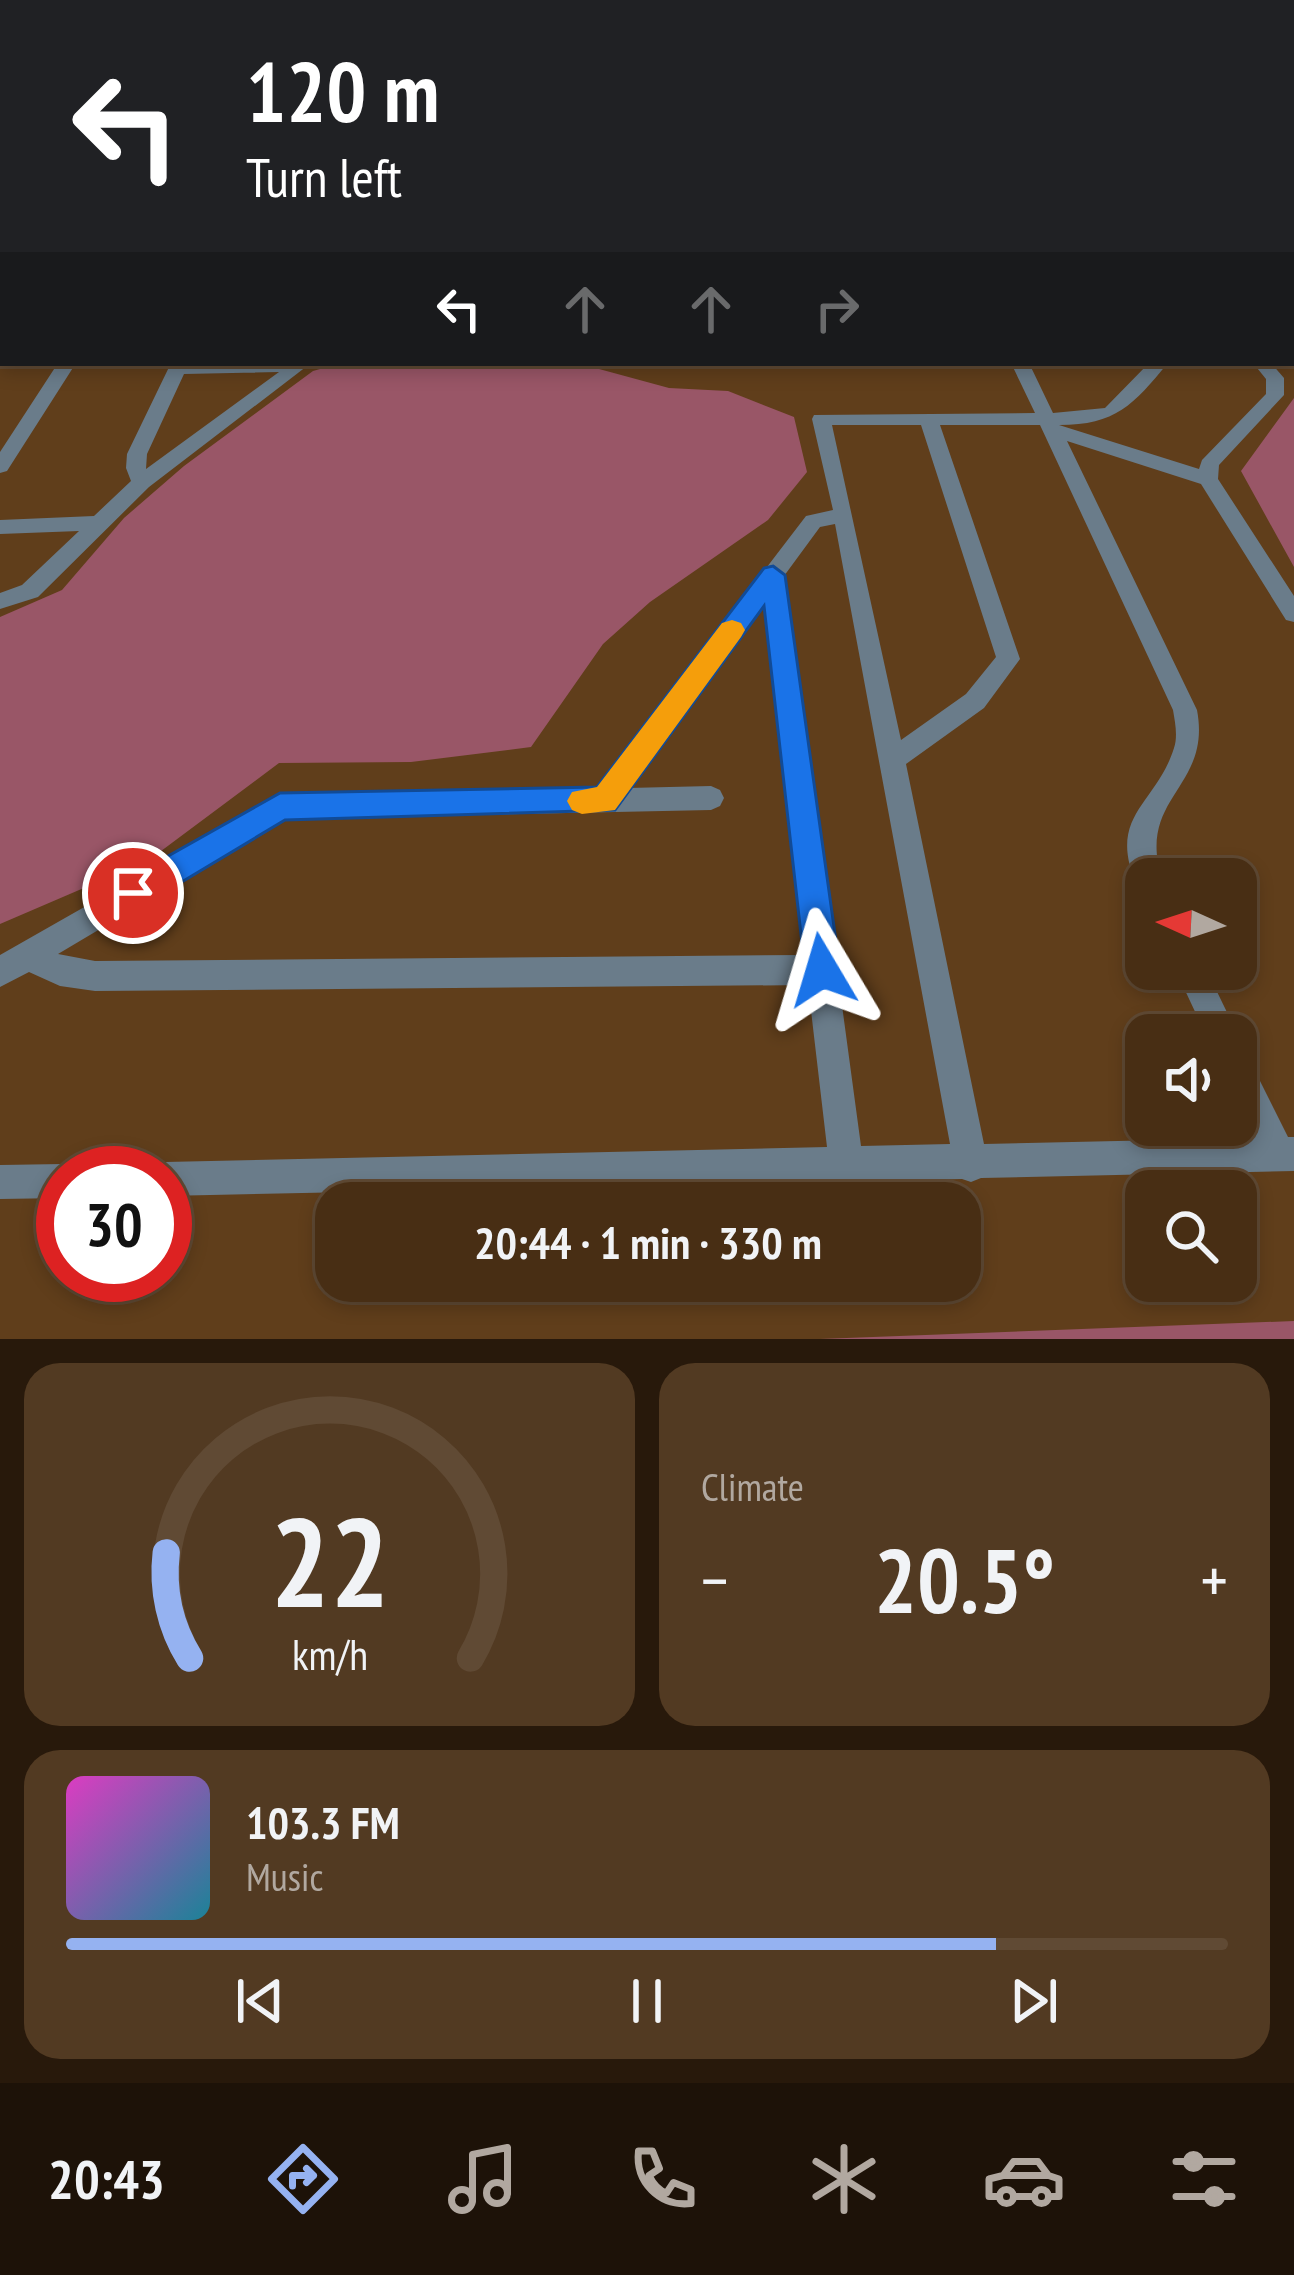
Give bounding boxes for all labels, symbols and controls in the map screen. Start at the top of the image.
text: 120 m [246,36,439,145]
icon: left [48,48,204,204]
text: Turn left [246,142,402,212]
icon: left [426,276,492,342]
icon: ahead [552,276,618,342]
icon: ahead [678,276,744,342]
icon: right [804,276,870,342]
pin [82,842,184,944]
north arrow [1125,858,1257,990]
map controls [1125,858,1257,1302]
icon: arrive [100,860,166,926]
position arrow [759,907,885,1033]
button: sound [1125,1014,1257,1146]
speed limit sign: 30 [36,1146,192,1302]
button: search [1125,1170,1257,1302]
text: 20:44 · 1 min · 330 m [474,1213,822,1271]
text: Climate [701,1461,804,1512]
text: 22 [270,1480,389,1641]
text: 20.5° [874,1521,1055,1638]
text: − [701,1537,728,1622]
text: + [1201,1537,1228,1622]
text: km/h [291,1625,368,1681]
text: 103.3 FM [246,1793,400,1851]
text: Music [246,1851,323,1902]
icon: previous [227,1968,293,2034]
icon: pause [614,1968,680,2034]
icon: next [1001,1968,1067,2034]
icon: directions [261,2137,345,2221]
icon: music [441,2137,525,2221]
icon: phone [621,2137,705,2221]
icon: climate [802,2137,886,2221]
icon: car [982,2137,1066,2221]
icon: filters [1162,2137,1246,2221]
text: 20:43 [48,2144,165,2214]

